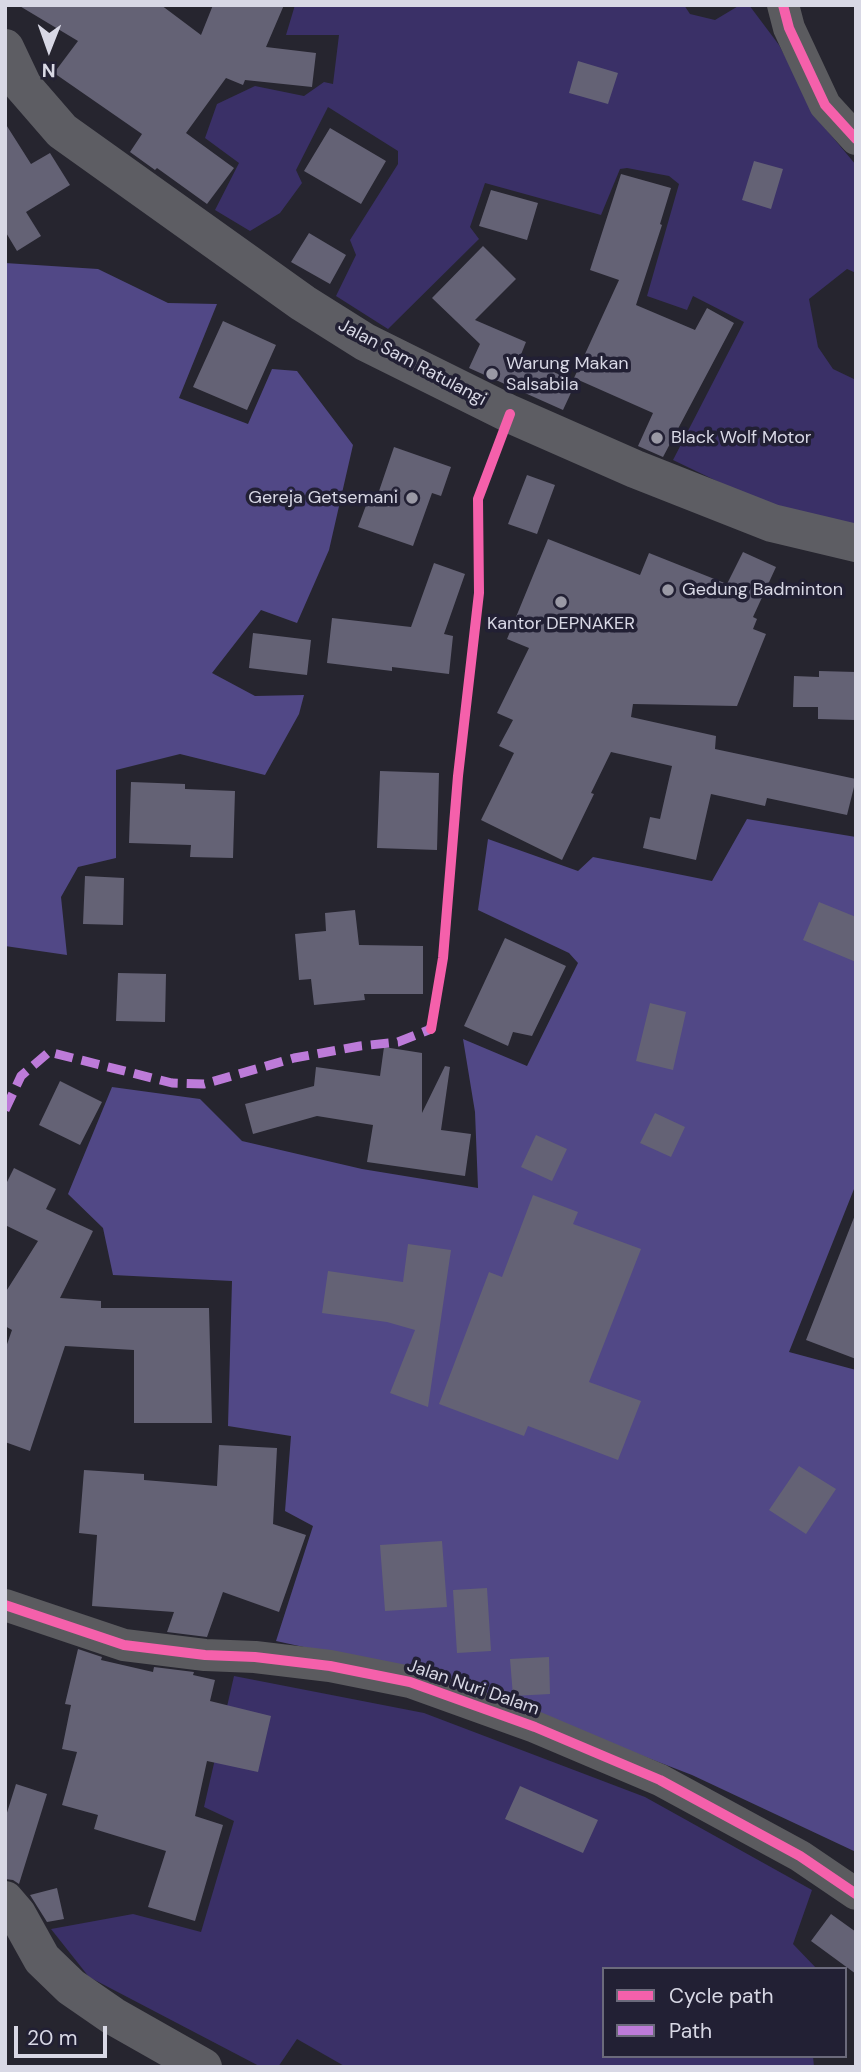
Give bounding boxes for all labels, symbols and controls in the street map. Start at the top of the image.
north arrow [14,14,84,84]
text: N [41,58,56,83]
street label: Jalan Sam Ratulangi [334,315,490,411]
place label: Warung Makan Salsabila [506,353,629,396]
marker: Warung Makan Salsabila [484,366,500,382]
place label: Black Wolf Motor [671,427,812,449]
marker: Black Wolf Motor [649,430,665,446]
place label: Gereja Getsemani [248,487,398,509]
marker: Gereja Getsemani [404,490,420,506]
place label: Gedung Badminton [682,579,843,601]
marker: Gedung Badminton [660,582,676,598]
marker: Kantor DEPNAKER [553,594,569,610]
place label: Kantor DEPNAKER [487,613,635,635]
street label: Jalan Nuri Dalam [404,1655,542,1721]
legend [602,1967,847,2058]
text: Cycle path [669,1982,774,2010]
scale bar [18,2012,110,2056]
text: Path [669,2017,712,2045]
text: 20 m [27,2024,78,2052]

